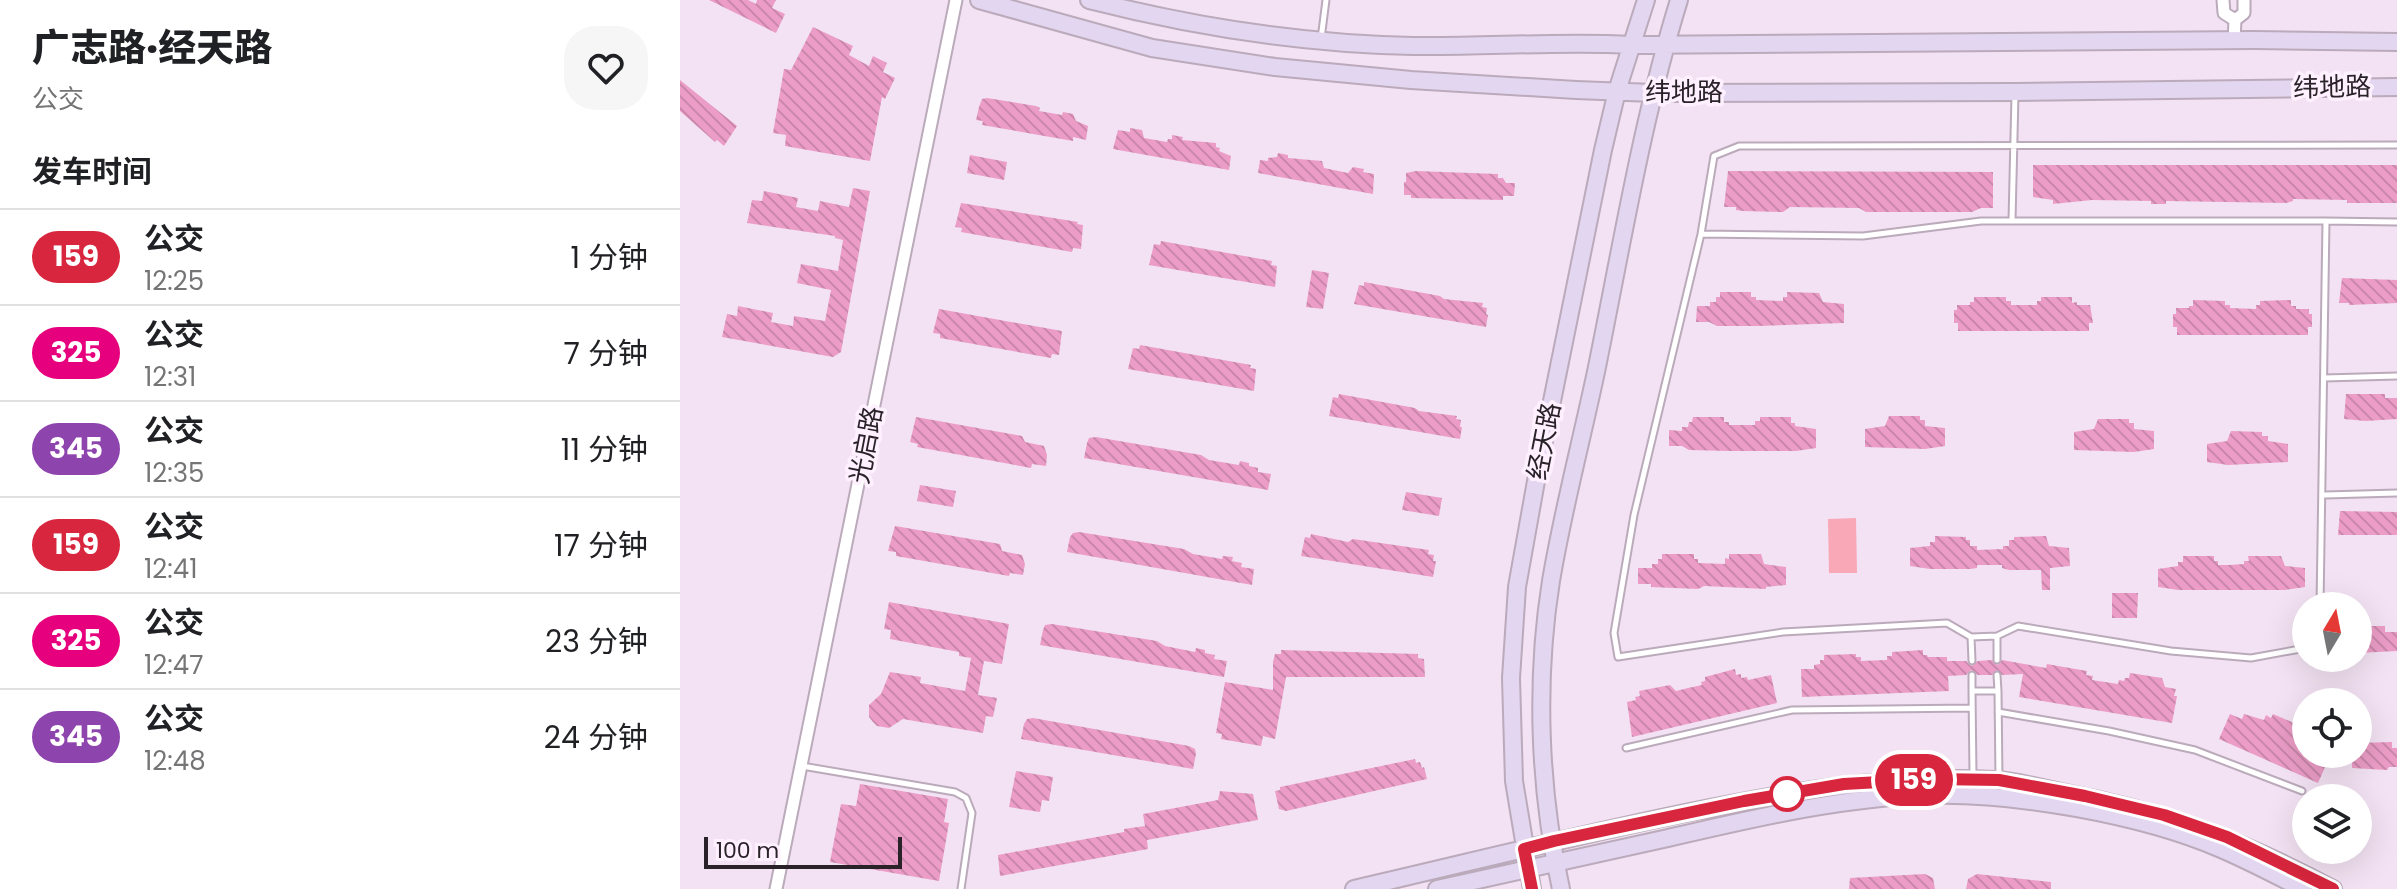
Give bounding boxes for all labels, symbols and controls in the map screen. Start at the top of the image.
text: 广志路·经天路 [32,21,272,74]
button: heart [564,26,648,110]
street label: 纬地路 [2293,68,2371,106]
street label: 纬地路 [1645,74,1723,110]
text: 公交 [32,81,84,117]
text: 发车时间 [32,150,152,193]
text: 公交 [144,217,204,260]
text: 1 分钟 [570,236,648,279]
text: 159 [53,237,99,276]
text: 12:25 [144,263,204,299]
text: 公交 [144,313,204,356]
text: 7 分钟 [564,332,648,375]
text: 325 [50,333,102,372]
text: 12:31 [144,359,196,395]
street label: 经天路 [1519,399,1569,483]
street label: 光启路 [841,403,891,487]
text: 公交 [144,409,204,452]
text: 11 分钟 [561,428,648,471]
text: 345 [49,429,103,468]
text: 12:35 [144,455,204,491]
text: 公交 [144,505,204,548]
text: 17 分钟 [554,524,648,567]
text: 159 [53,525,99,564]
text: 12:41 [144,551,197,587]
north arrow [2292,592,2372,672]
map controls [2292,592,2372,864]
text: 公交 [144,601,204,644]
text: 23 分钟 [545,620,648,663]
text: 325 [50,621,102,660]
text: 12:47 [144,647,203,683]
button: locate [2292,688,2372,768]
text: 公交 [144,697,204,740]
text: 24 分钟 [544,716,648,759]
text: 345 [49,717,103,756]
text: 12:48 [144,743,206,779]
line badge: 159 [1868,754,1960,806]
text: 159 [1891,760,1937,799]
unlabelled marker [1770,777,1804,811]
button: layers [2292,784,2372,864]
scale bar [704,833,902,869]
text: 100 m [716,835,779,866]

